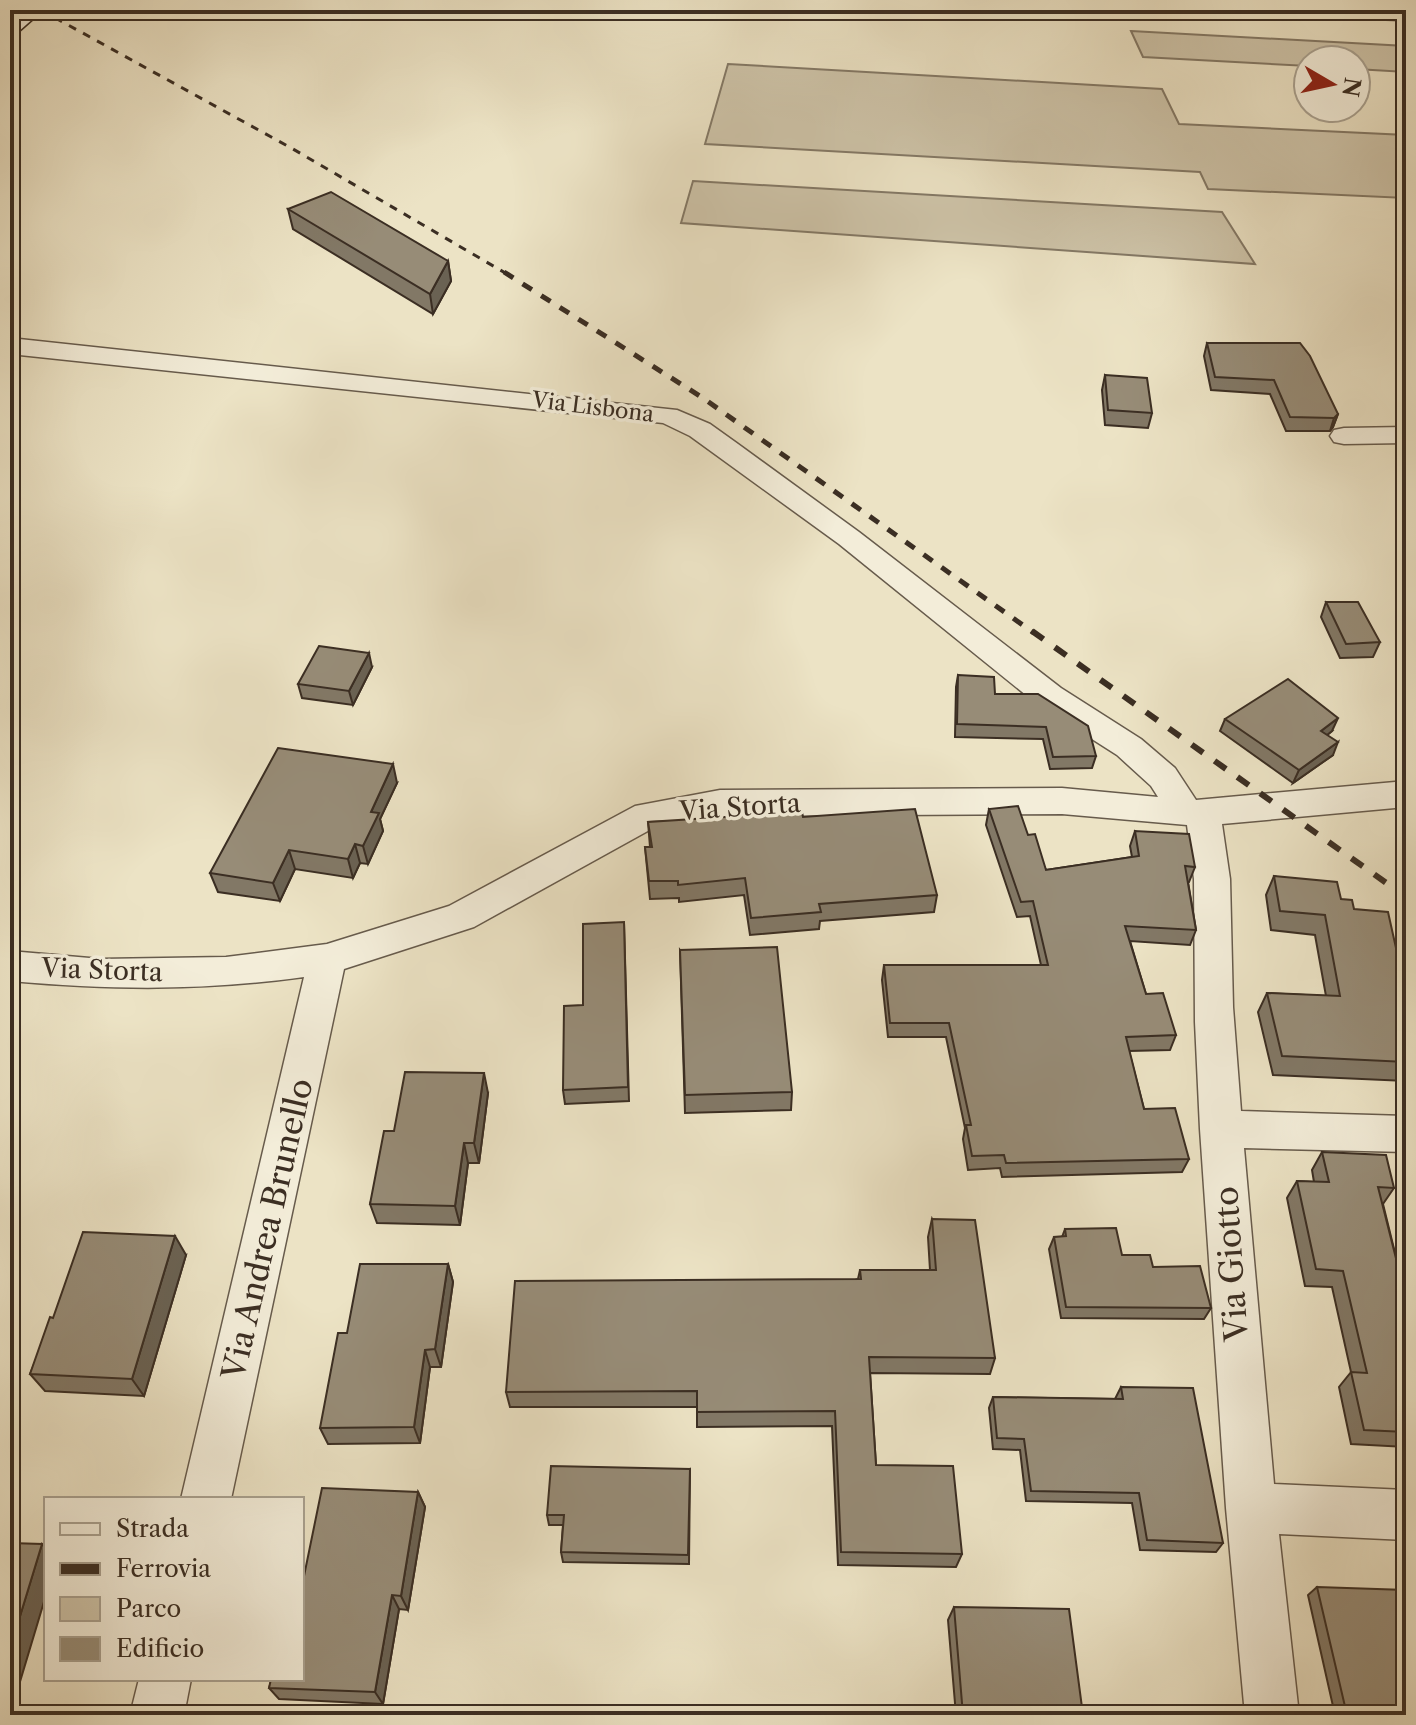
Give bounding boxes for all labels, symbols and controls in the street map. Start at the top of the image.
north arrow [1292,44,1372,124]
text: N [1336,75,1366,99]
street label: Via Lisbona [530,386,656,428]
street label: Via Storta [677,787,802,827]
street label: Via Storta [40,952,164,988]
street label: Via Andrea Brunello [213,1075,321,1384]
street label: Via Giotto [1206,1185,1256,1344]
legend [44,1497,304,1681]
text: Strada [116,1514,189,1543]
text: Ferrovia [116,1554,211,1583]
text: Parco [116,1594,181,1623]
text: Edificio [116,1634,204,1663]

